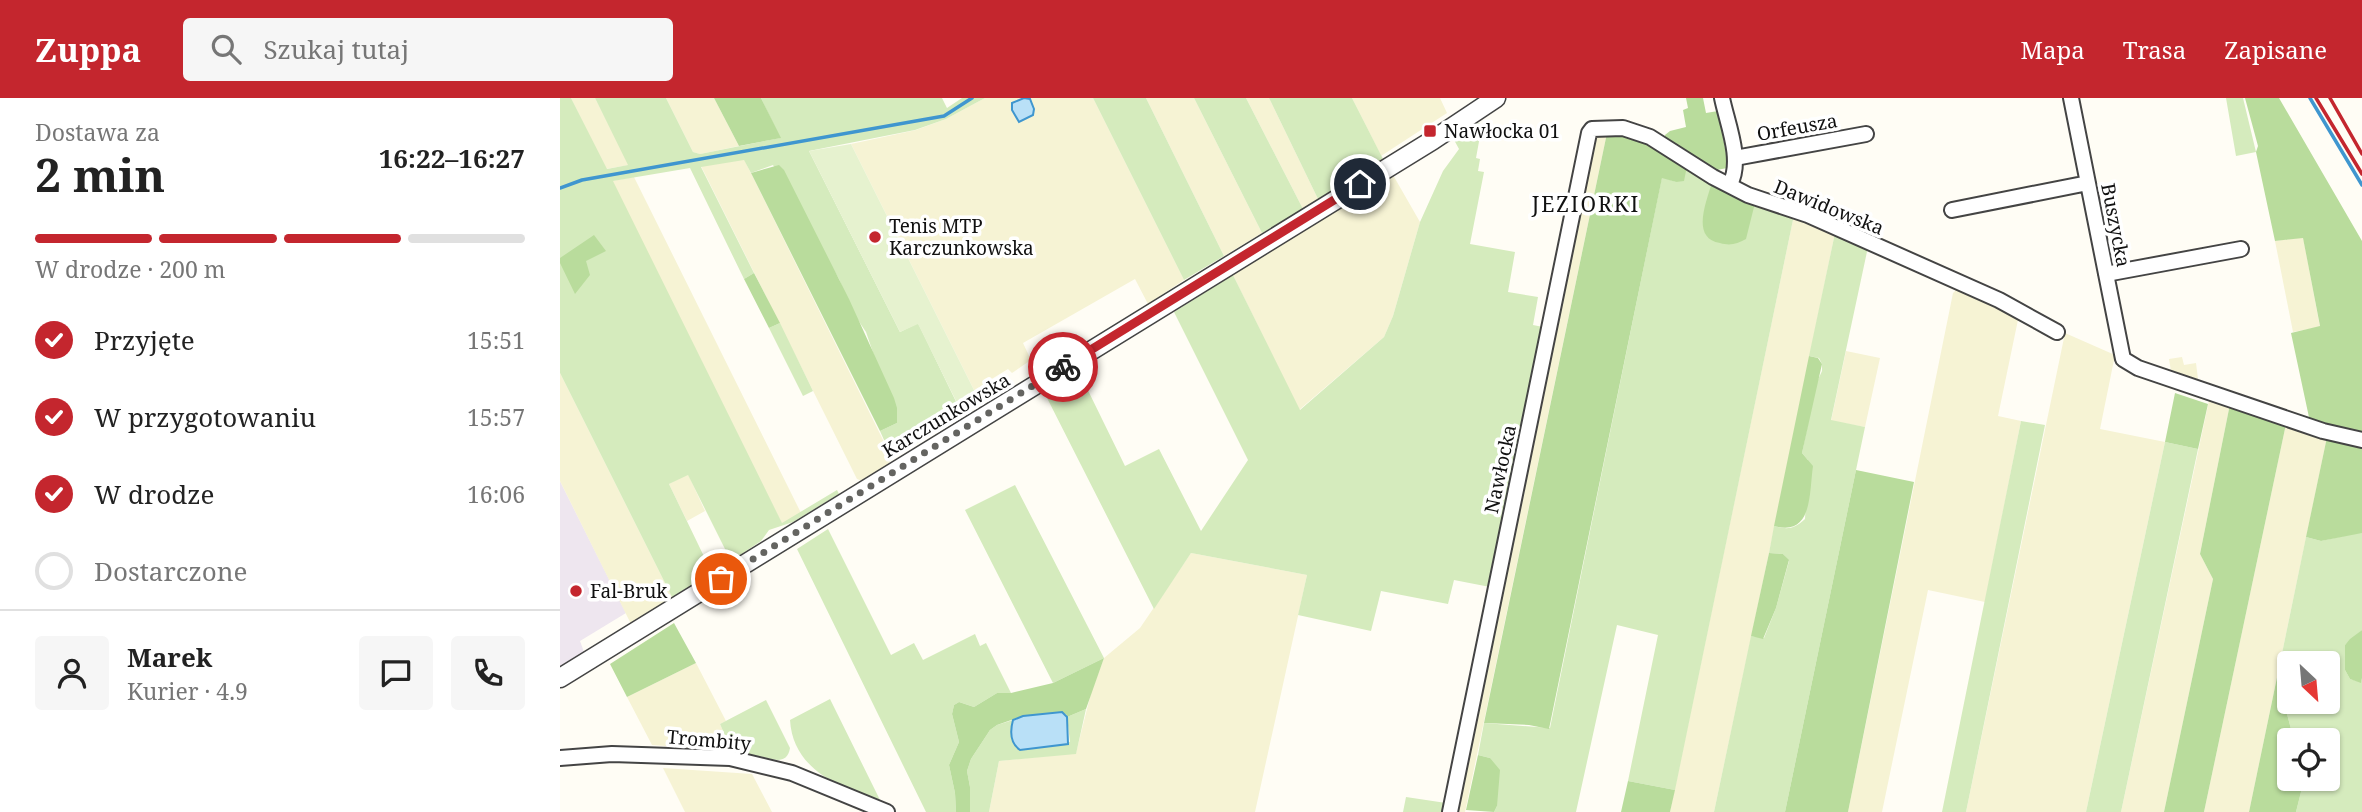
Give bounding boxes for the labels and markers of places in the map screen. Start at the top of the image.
place label: Nawłocka 01 [1444,118,1560,144]
marker: Nawłocka 01 [1422,123,1438,139]
pin [1330,154,1390,214]
place label: Tenis MTP Karczunkowska [889,213,1034,261]
marker: Tenis MTP Karczunkowska [867,229,883,245]
pin [691,549,751,609]
place label: Fal-Bruk [590,578,668,604]
marker: Fal-Bruk [568,583,584,599]

